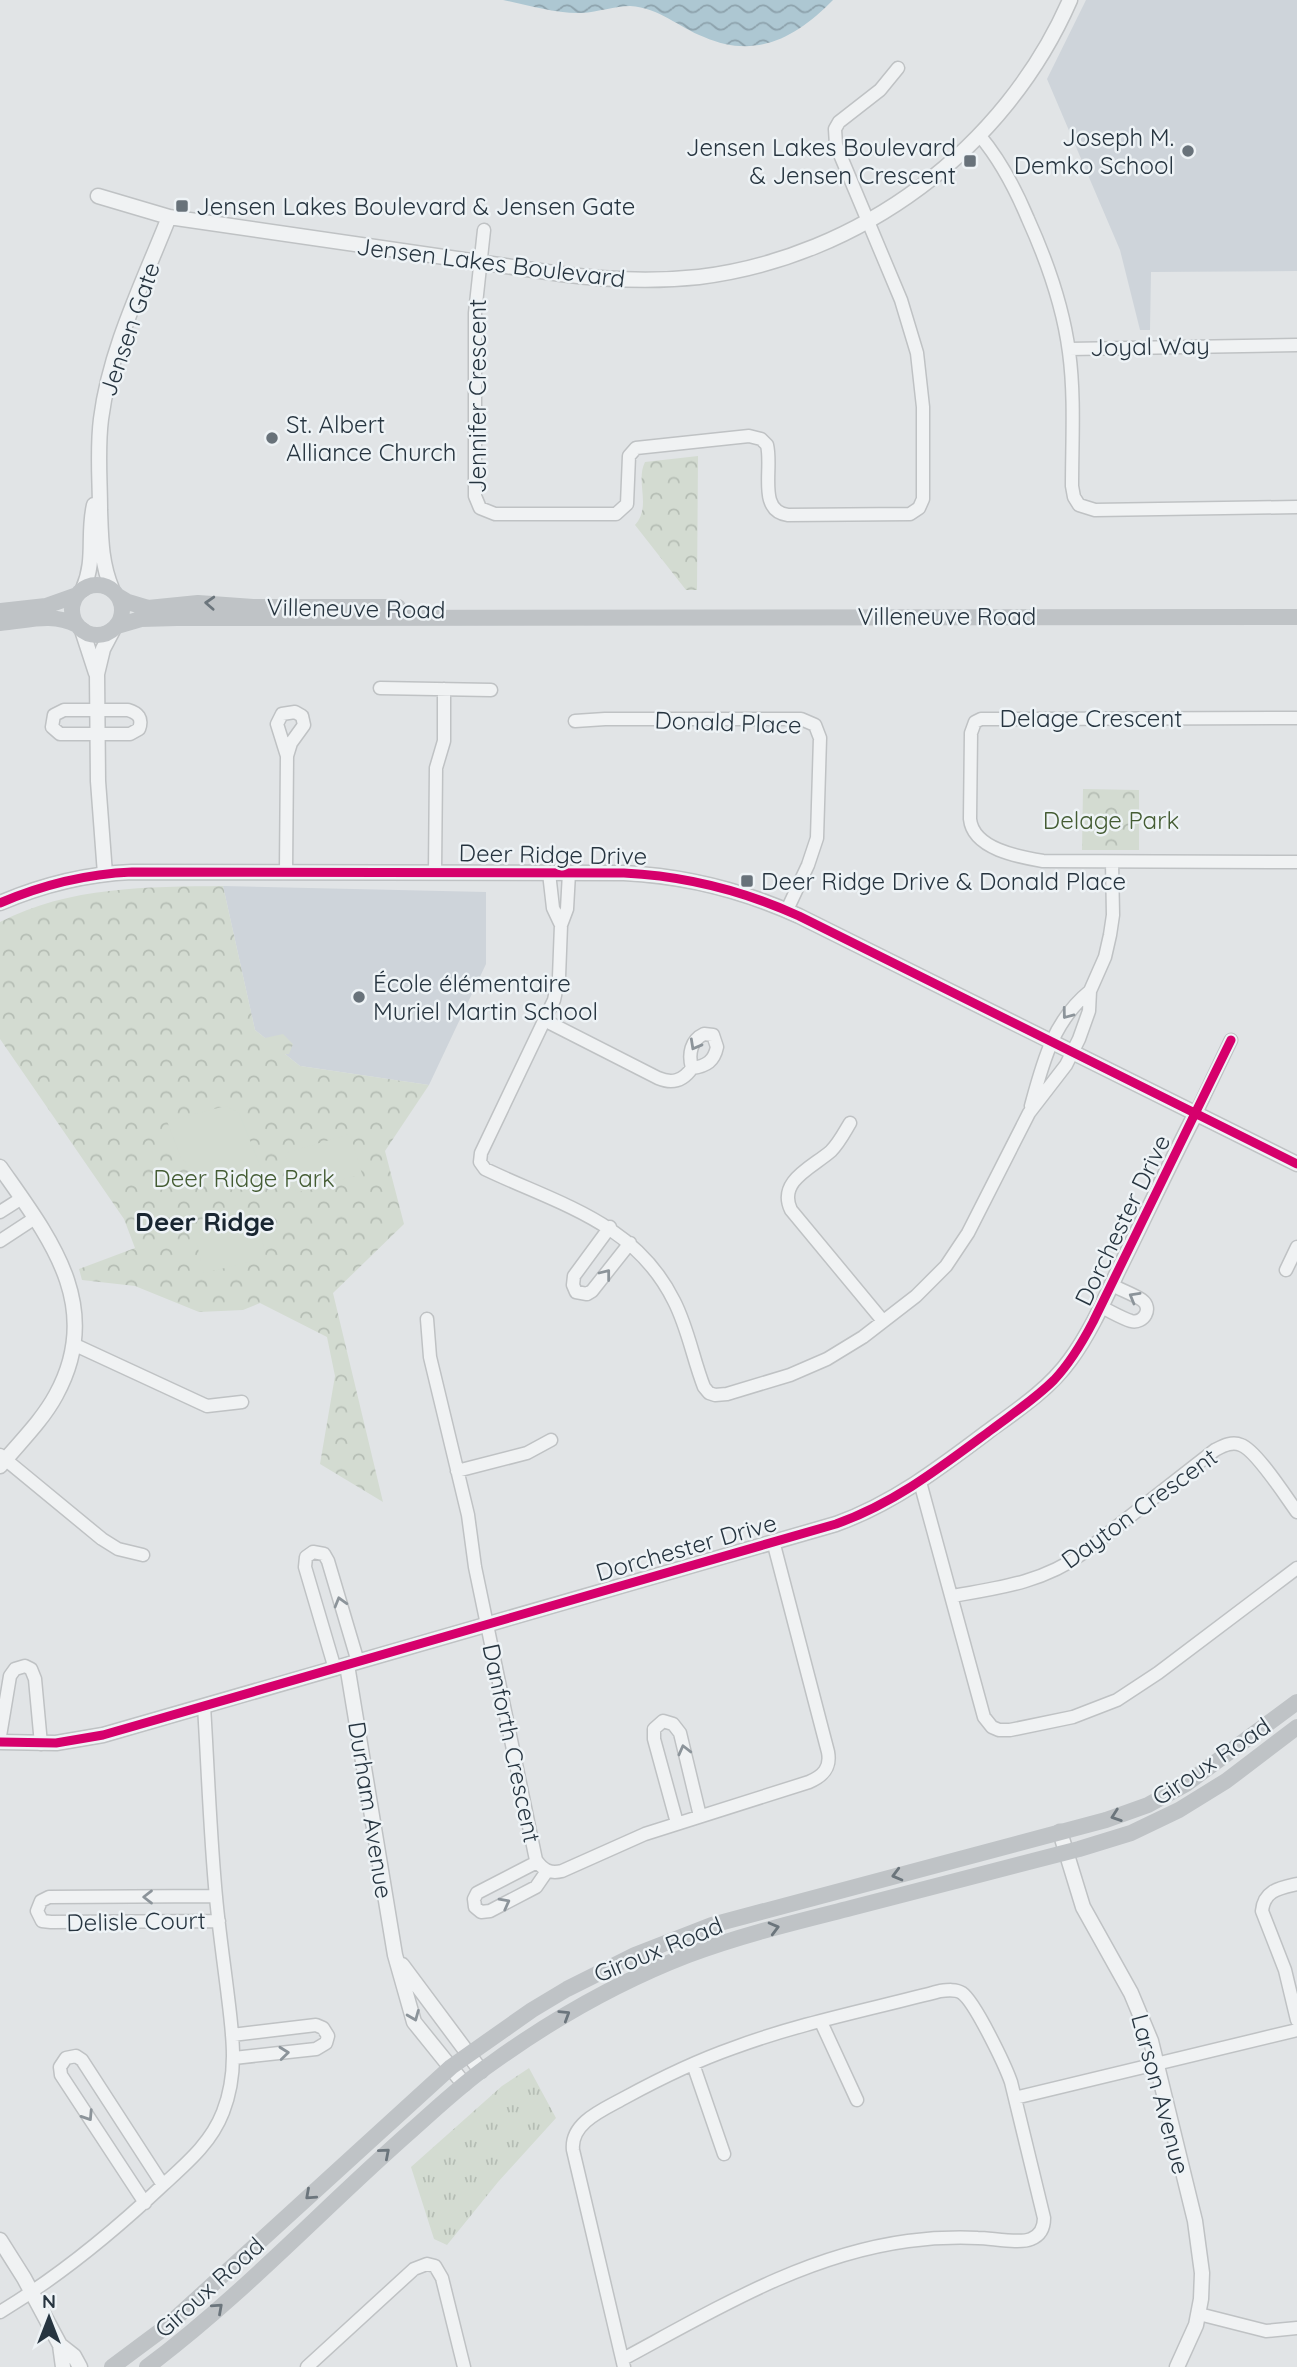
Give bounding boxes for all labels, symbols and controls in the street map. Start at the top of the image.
place label: Joseph M. Demko School [1014,122,1174,180]
place label: Jensen Lakes Boulevard & Jensen Crescent [686,132,956,190]
marker: Joseph M. Demko School [1180,143,1196,159]
marker: Jensen Lakes Boulevard & Jensen Crescent [962,153,978,169]
place label: Jensen Lakes Boulevard & Jensen Gate [196,191,635,221]
marker: Jensen Lakes Boulevard & Jensen Gate [174,198,190,214]
street label: Jensen Lakes Boulevard [355,231,627,293]
street label: Jensen Gate [92,258,166,400]
street label: Jennifer Crescent [462,299,492,493]
street label: Joyal Way [1090,330,1210,362]
place label: St. Albert Alliance Church [286,409,456,467]
marker: St. Albert Alliance Church [264,430,280,446]
street label: Villeneuve Road [266,591,446,625]
one-way arrow [204,596,215,611]
street label: Villeneuve Road [858,601,1036,631]
street label: Delage Crescent [1000,703,1182,733]
street label: Donald Place [654,704,802,740]
park label: Delage Park [1043,805,1179,835]
street label: Deer Ridge Drive [459,837,647,871]
place label: Deer Ridge Drive & Donald Place [761,866,1126,896]
marker: Deer Ridge Drive & Donald Place [739,873,755,889]
place label: École élémentaire Muriel Martin School [373,968,598,1026]
marker: École élémentaire Muriel Martin School [351,989,367,1005]
one-way arrow [1063,1006,1076,1019]
one-way arrow [690,1038,704,1051]
street label: Dorchester Drive [1068,1130,1176,1310]
park label: Deer Ridge Park [153,1163,335,1193]
district label: Deer Ridge [135,1205,275,1238]
one-way arrow [597,1269,610,1281]
one-way arrow [1129,1292,1142,1305]
street label: Dayton Crescent [1055,1441,1223,1575]
street label: Dorchester Drive [592,1507,780,1587]
one-way arrow [334,1596,349,1608]
street label: Danforth Crescent [476,1641,548,1845]
street label: Giroux Road [1146,1710,1276,1812]
street label: Durham Avenue [342,1719,400,1901]
one-way arrow [678,1744,692,1756]
one-way arrow [1111,1808,1123,1822]
one-way arrow [891,1867,903,1881]
one-way arrow [142,1889,152,1905]
one-way arrow [498,1898,510,1911]
street label: Delisle Court [66,1905,206,1937]
street label: Giroux Road [589,1910,727,1988]
one-way arrow [768,1922,780,1936]
one-way arrow [406,2009,420,2021]
one-way arrow [557,2010,570,2023]
street label: Larson Avenue [1125,2011,1197,2177]
one-way arrow [279,2045,290,2060]
one-way arrow [80,2108,92,2121]
one-way arrow [377,2149,390,2161]
one-way arrow [305,2187,318,2200]
street label: Giroux Road [148,2230,270,2344]
north arrow [14,2283,84,2353]
text: N [42,2289,56,2313]
one-way arrow [210,2304,223,2316]

